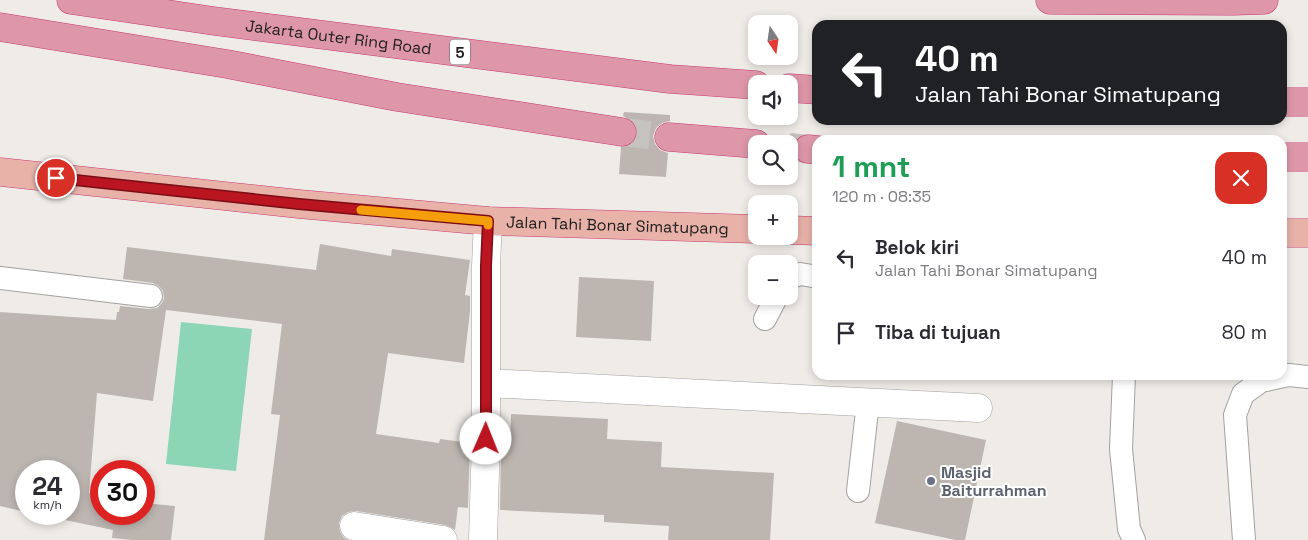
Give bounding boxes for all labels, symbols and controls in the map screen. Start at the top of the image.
street label: Jakarta Outer Ring Road [244,15,433,59]
north arrow [748,15,798,65]
map controls [748,15,798,305]
text: 40 m [915,37,999,81]
road number: 5 [450,40,470,64]
icon: left [832,40,897,105]
button: sound [748,75,798,125]
text: Jalan Tahi Bonar Simatupang [915,80,1221,108]
button: search [748,135,798,185]
text: 1 mnt [832,147,911,186]
button: close [1215,152,1267,204]
pin [35,157,77,199]
icon: arrive [42,164,70,192]
text: 120 m · 08:35 [832,186,931,207]
button: + [748,195,798,245]
street label: Jalan Tahi Bonar Simatupang [506,211,729,239]
text: Belok kiri [875,235,959,260]
icon: left [832,244,860,272]
text: 40 m [1222,245,1267,270]
button: − [748,255,798,305]
text: Jalan Tahi Bonar Simatupang [875,260,1098,281]
icon: arrive [832,319,860,347]
text: Tiba di tujuan [875,320,1001,345]
text: 80 m [1222,320,1267,345]
position arrow [459,412,511,464]
speed limit sign: 30 [90,460,155,525]
place label: Masjid Baiturrahman [941,462,1047,501]
text: 24 [32,470,63,502]
marker: Masjid Baiturrahman [925,475,937,487]
text: km/h [33,497,62,513]

